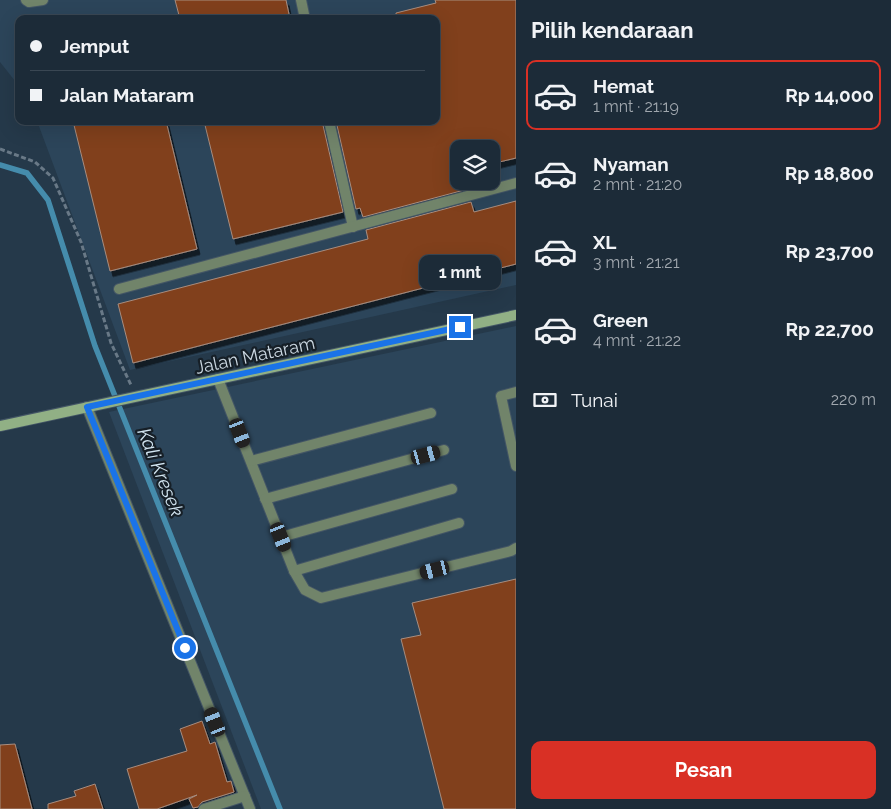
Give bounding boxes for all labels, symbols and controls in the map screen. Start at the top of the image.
text: Pilih kendaraan [531,17,693,43]
text: Jemput [60,35,129,57]
icon: car [533,73,578,118]
text: Hemat [593,75,654,97]
text: Jalan Mataram [60,84,194,106]
text: Rp 14,000 [785,84,874,106]
text: 1 mnt · 21:19 [593,97,679,116]
map controls [450,140,500,190]
button: layers [450,140,500,190]
icon: car [533,151,578,196]
text: Nyaman [593,153,669,175]
text: Rp 18,800 [785,162,874,184]
text: 2 mnt · 21:20 [593,175,682,194]
icon: car [533,229,578,274]
text: XL [593,231,616,253]
text: Rp 23,700 [786,240,874,262]
text: 3 mnt · 21:21 [593,253,680,272]
callout: 1 mnt [419,255,501,290]
text: 1 mnt [439,263,481,282]
icon: car [533,307,578,352]
text: Green [593,309,648,331]
route end [449,316,471,338]
text: Rp 22,700 [785,318,874,340]
text: 4 mnt · 21:22 [593,331,681,350]
street label: Jalan Mataram [193,332,317,378]
icon: cash [531,386,559,414]
text: Tunai [571,389,618,411]
text: 220 m [831,390,876,409]
car [227,416,252,450]
water label: Kali Kresek [133,425,189,519]
car [409,444,442,466]
car [268,520,293,554]
car [418,559,451,581]
route start [174,637,196,659]
car [202,705,227,739]
button: Pesan [531,741,876,799]

